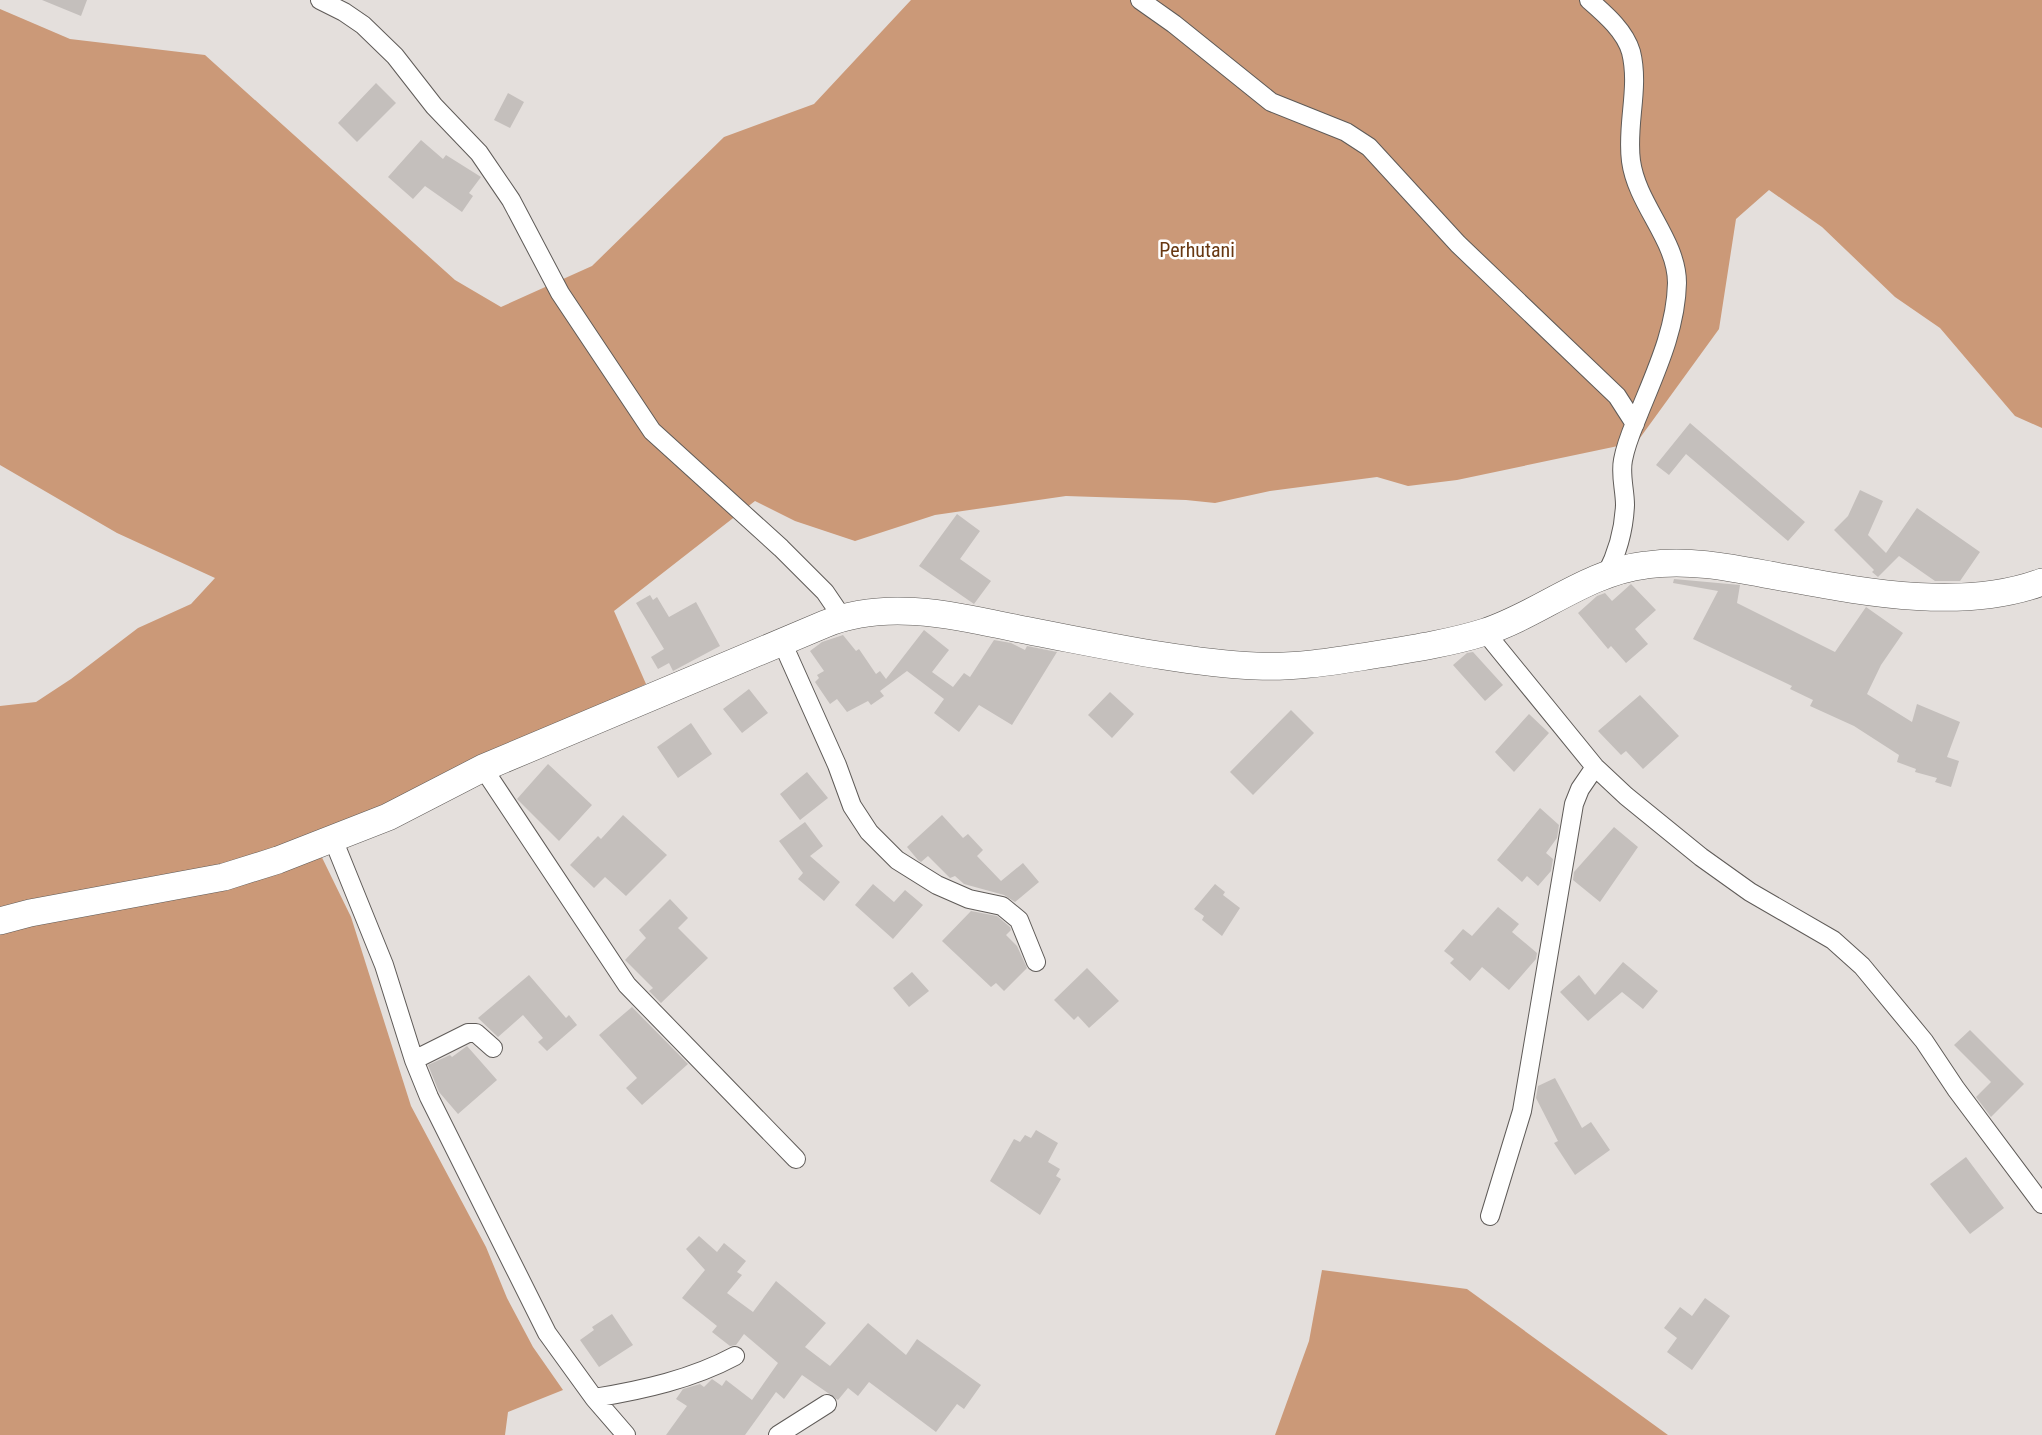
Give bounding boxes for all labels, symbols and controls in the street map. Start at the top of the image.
park label: Perhutani [1159,238,1235,262]

